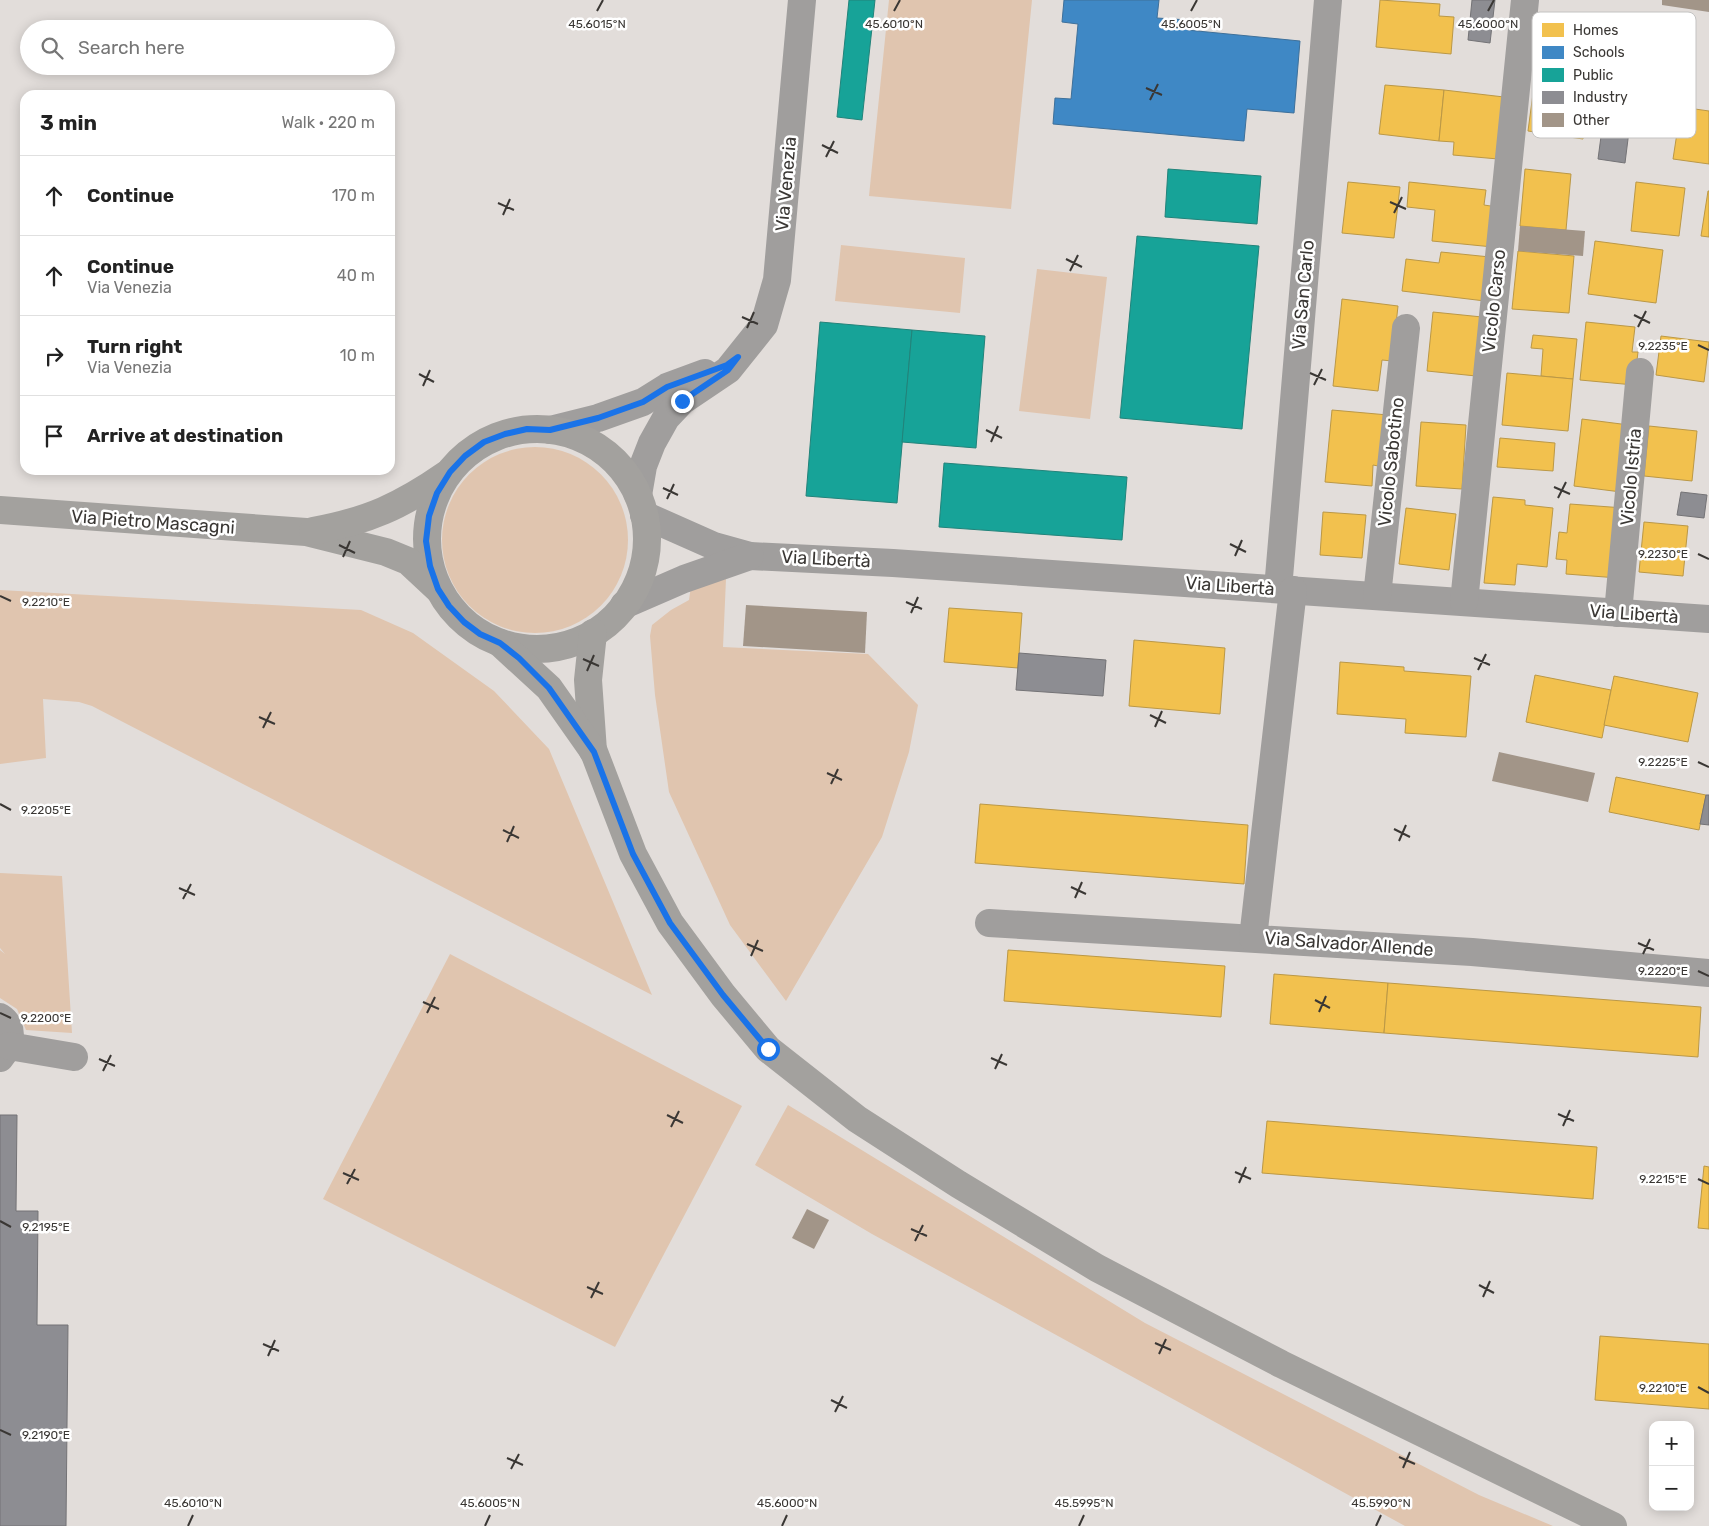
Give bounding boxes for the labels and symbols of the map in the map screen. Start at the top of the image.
legend [1532,12,1696,138]
text: 45.6015°N [568,17,626,31]
text: 45.6010°N [865,17,923,31]
text: 45.6005°N [1161,17,1221,31]
text: 45.6000°N [1458,17,1518,31]
text: Homes [1573,22,1618,39]
text: Schools [1573,44,1625,61]
text: Public [1573,67,1614,84]
text: Industry [1573,89,1628,106]
text: Other [1573,112,1610,129]
street label: Via Venezia [771,136,801,232]
street label: Via San Carlo [1287,239,1319,351]
street label: Vicolo Carso [1478,248,1510,354]
text: 9.2235°E [1638,339,1688,353]
route end [671,390,694,413]
street label: Vicolo Sabotino [1373,396,1409,528]
street label: Vicolo Istria [1616,427,1646,527]
street label: Via Pietro Mascagni [70,505,236,539]
street label: Via Libertà [781,546,871,572]
text: 9.2230°E [1638,547,1688,561]
street label: Via Libertà [1185,572,1275,600]
text: 9.2210°E [22,595,70,609]
street label: Via Libertà [1589,600,1679,628]
text: 9.2225°E [1638,755,1688,769]
text: 9.2205°E [21,803,71,817]
street label: Via Salvador Allende [1264,927,1434,961]
text: 9.2220°E [1638,964,1688,978]
text: 9.2200°E [21,1011,71,1025]
route start [757,1038,780,1061]
text: 9.2215°E [1639,1172,1687,1186]
text: 9.2195°E [22,1220,70,1234]
text: 9.2210°E [1639,1381,1687,1395]
text: 9.2190°E [22,1428,70,1442]
text: 45.6010°N [164,1496,222,1510]
text: 45.6005°N [460,1496,520,1510]
text: 45.6000°N [757,1496,817,1510]
text: 45.5995°N [1055,1496,1113,1510]
text: 45.5990°N [1351,1496,1411,1510]

